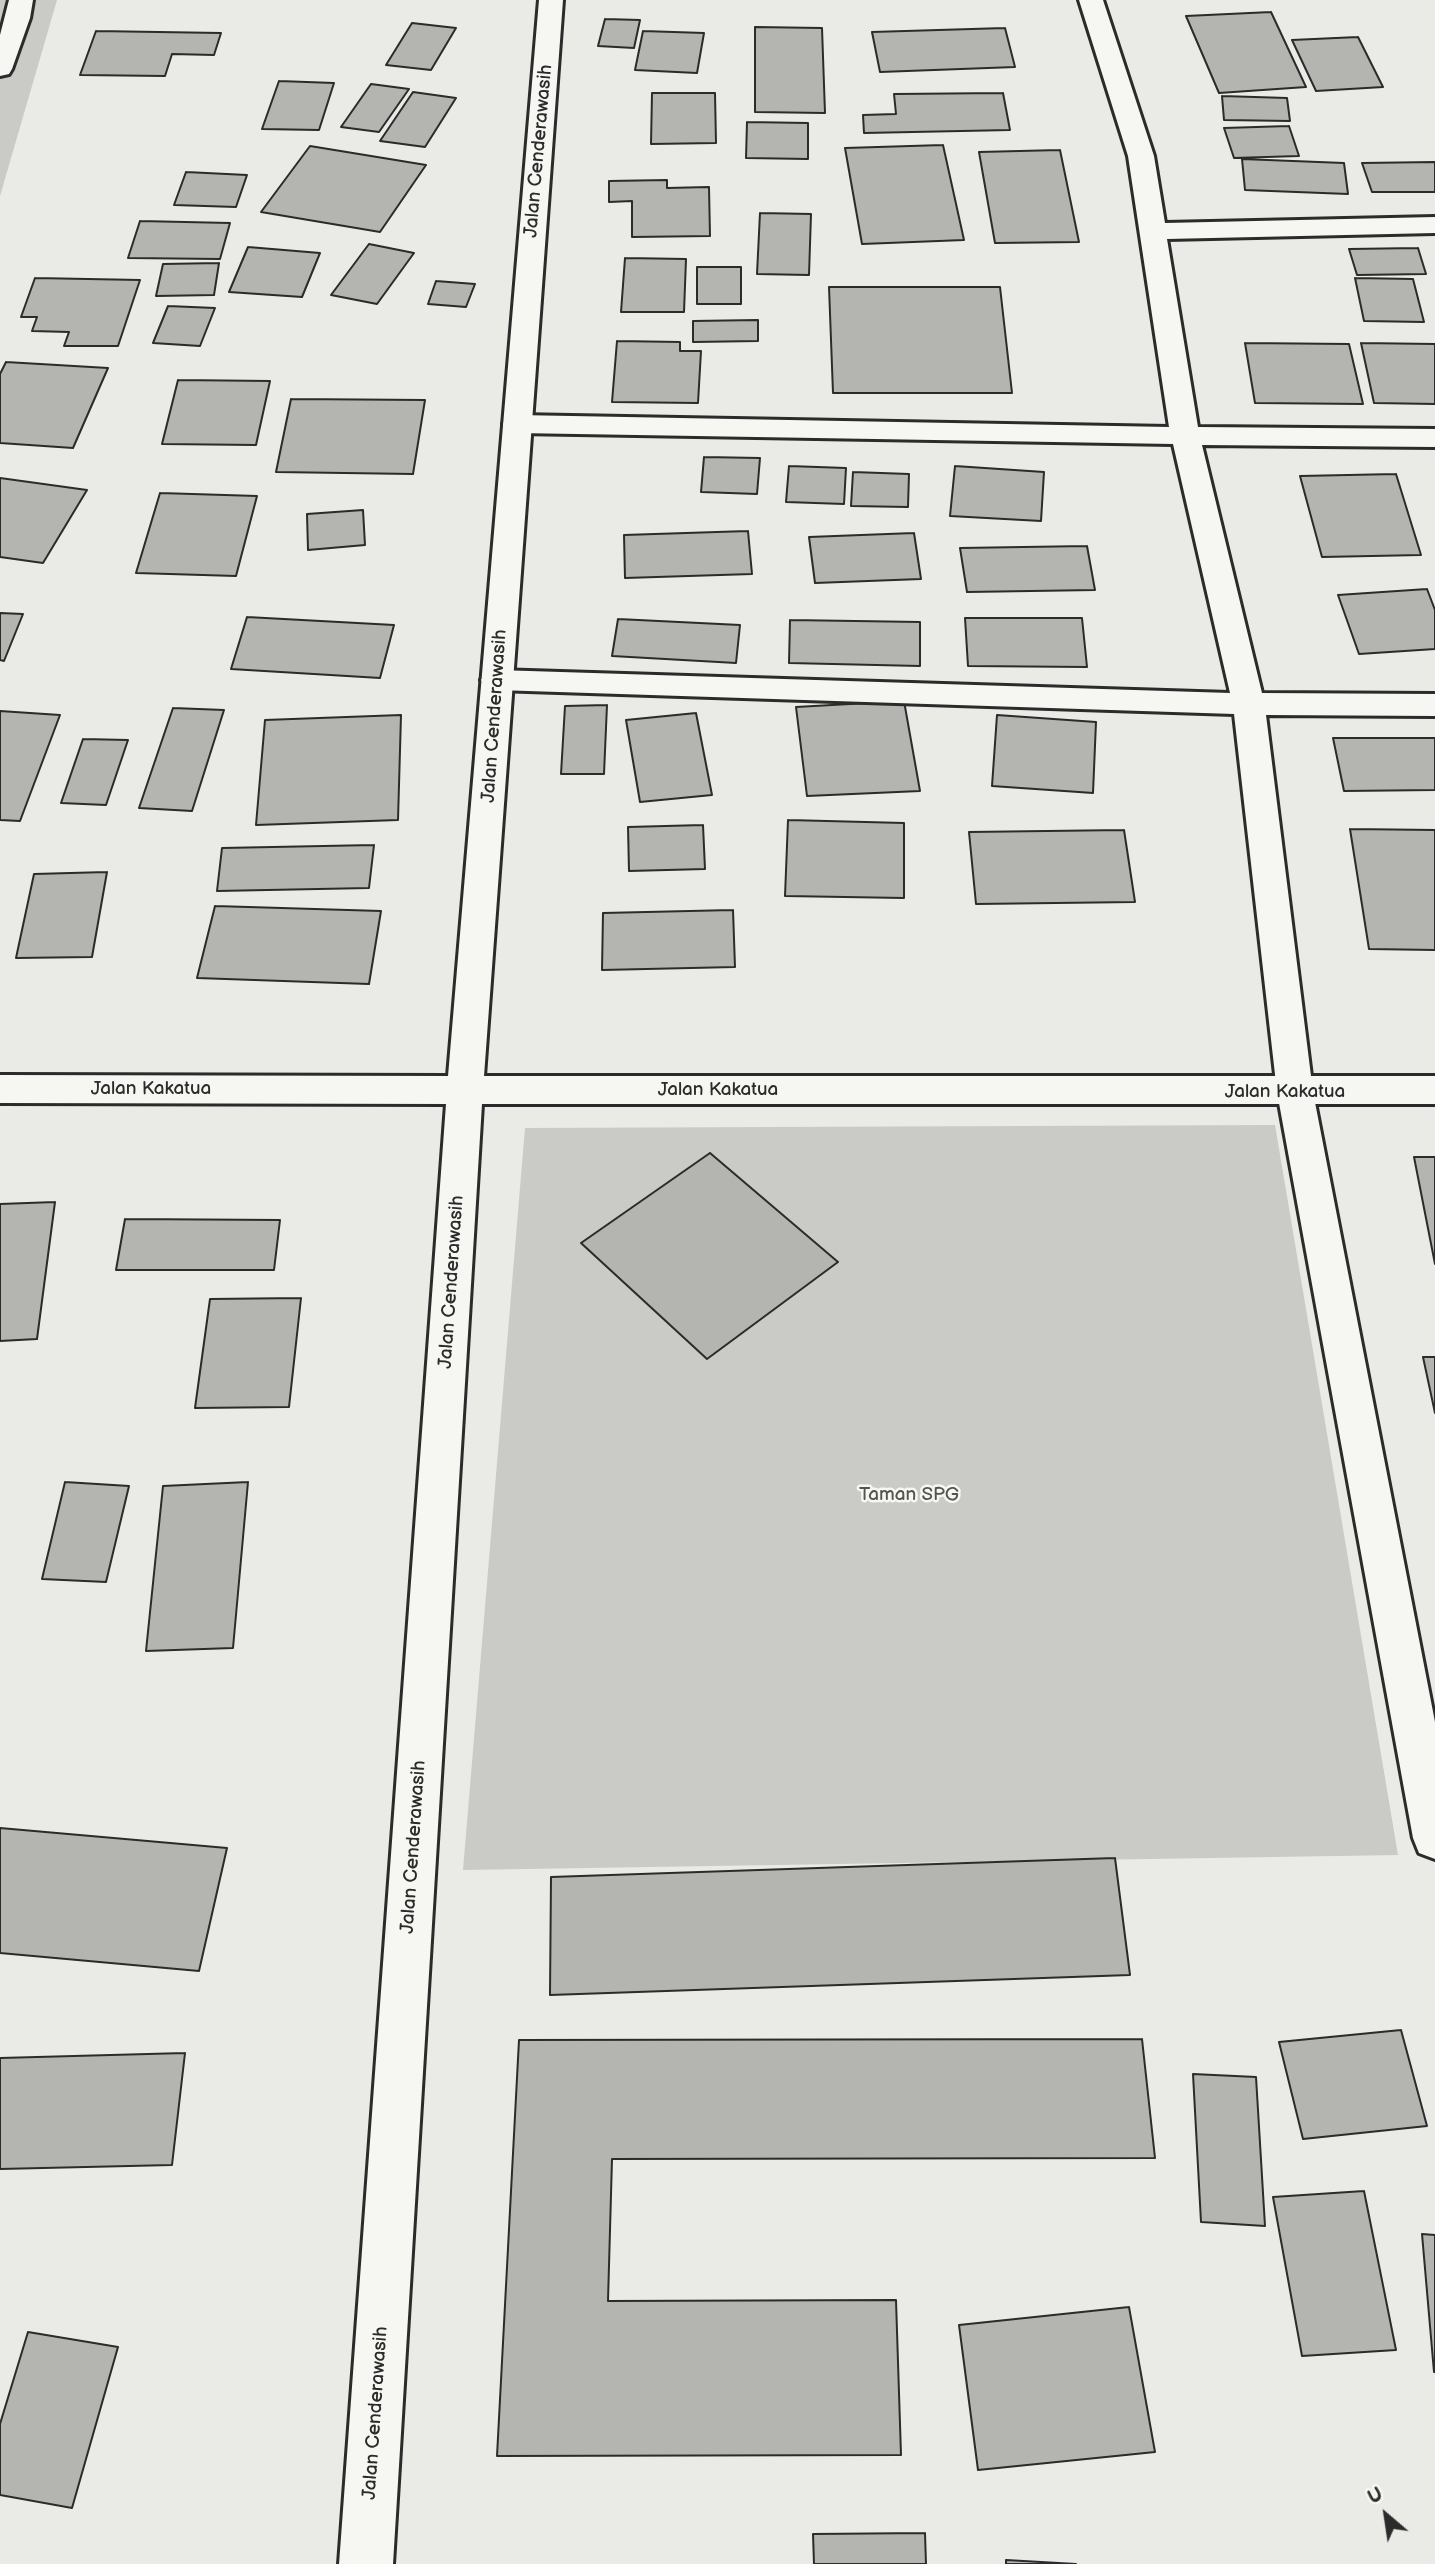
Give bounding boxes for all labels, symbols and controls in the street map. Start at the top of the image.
street label: Jalan Cenderawasih [520,64,558,238]
street label: Jalan Cenderawasih [478,629,512,803]
street label: Jalan Kakatua [91,1078,211,1100]
street label: Jalan Kakatua [658,1079,778,1101]
street label: Jalan Kakatua [1225,1081,1345,1103]
street label: Jalan Cenderawasih [435,1195,469,1369]
park label: Taman SPG [859,1484,959,1506]
street label: Jalan Cenderawasih [397,1760,431,1934]
street label: Jalan Cenderawasih [359,2326,393,2500]
north arrow [1351,2480,1421,2550]
text: U [1364,2483,1387,2510]

